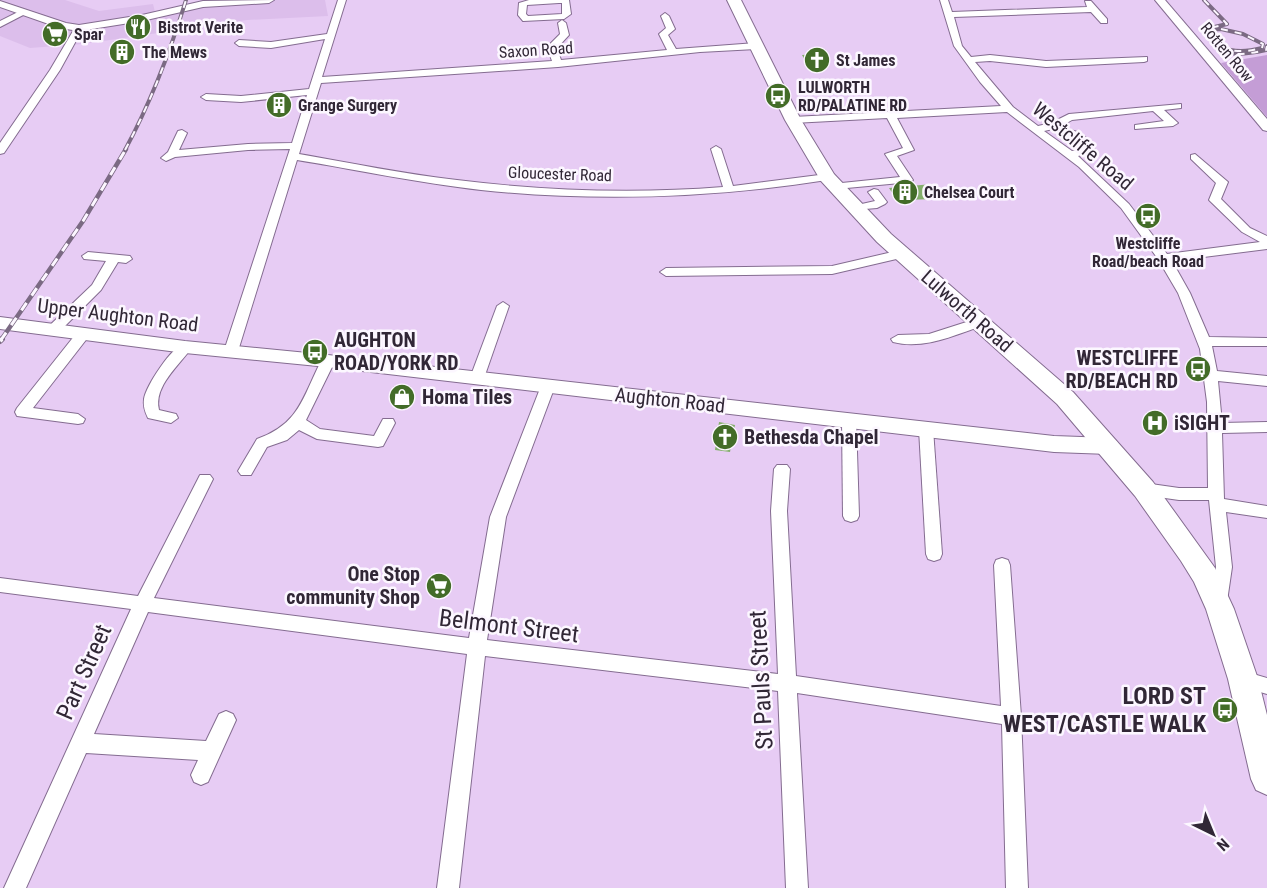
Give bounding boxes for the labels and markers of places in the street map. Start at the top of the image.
restaurant icon: Bistrot Verite [123,12,153,42]
place label: Bistrot Verite [158,18,244,37]
supermarket icon: Spar [40,19,70,49]
place label: Spar [74,25,103,44]
building icon: The Mews [107,37,137,67]
place label: The Mews [142,43,207,62]
church icon: St James [802,45,832,75]
place label: St James [836,51,895,70]
place label: LULWORTH RD/PALATINE RD [798,78,907,115]
bus stop icon: LULWORTH RD/PALATINE RD [763,81,793,111]
building icon: Grange Surgery [264,90,294,120]
place label: Grange Surgery [298,96,397,115]
building icon: Chelsea Court [890,177,920,207]
place label: Chelsea Court [924,183,1014,202]
bus stop icon: Westcliffe Road/beach Road [1133,201,1163,231]
place label: Westcliffe Road/beach Road [1092,234,1204,271]
place label: AUGHTON ROAD/YORK RD [334,328,459,375]
bus stop icon: AUGHTON ROAD/YORK RD [300,337,330,367]
place label: WESTCLIFFE RD/BEACH RD [1066,346,1178,393]
bus stop icon: WESTCLIFFE RD/BEACH RD [1183,354,1213,384]
shop icon: Homa Tiles [387,382,417,412]
place label: Homa Tiles [422,385,512,409]
hospital icon: iSIGHT [1140,408,1170,438]
place label: iSIGHT [1174,411,1230,435]
church icon: Bethesda Chapel [710,422,740,452]
place label: Bethesda Chapel [744,425,879,449]
place label: One Stop community Shop [286,562,420,609]
supermarket icon: One Stop community Shop [424,571,454,601]
place label: LORD ST WEST/CASTLE WALK [1003,682,1207,738]
bus stop icon: LORD ST WEST/CASTLE WALK [1210,695,1240,725]

